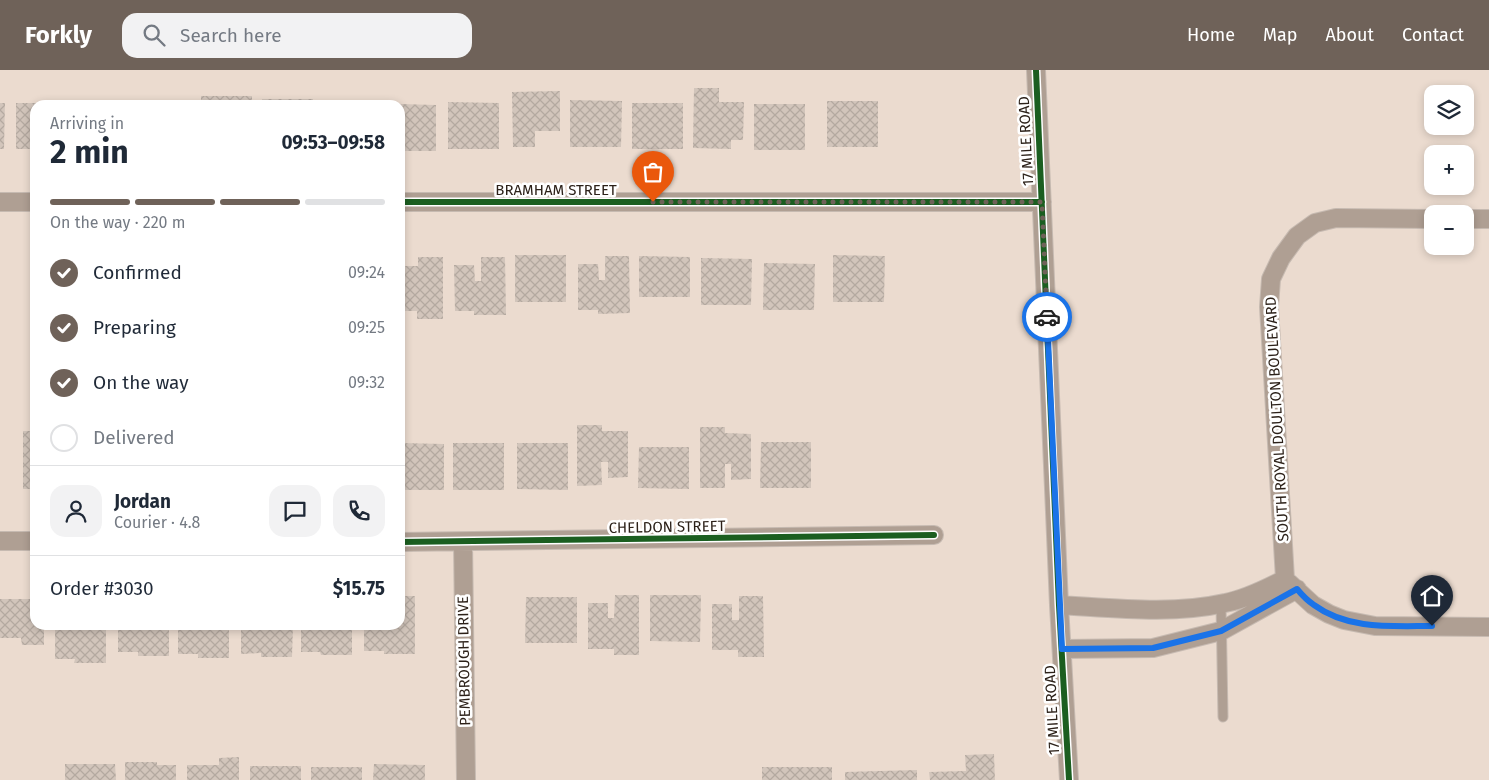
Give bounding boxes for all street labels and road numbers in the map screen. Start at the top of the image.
street label: 17 MILE ROAD [1015,96,1037,186]
street label: BRAMHAM STREET [495,181,617,199]
street label: SOUTH ROYAL DOULTON BOULEVARD [1262,296,1292,542]
street label: CHELDON STREET [608,517,726,537]
street label: PEMBROUGH DRIVE [454,596,474,726]
street label: 17 MILE ROAD [1041,665,1063,755]

